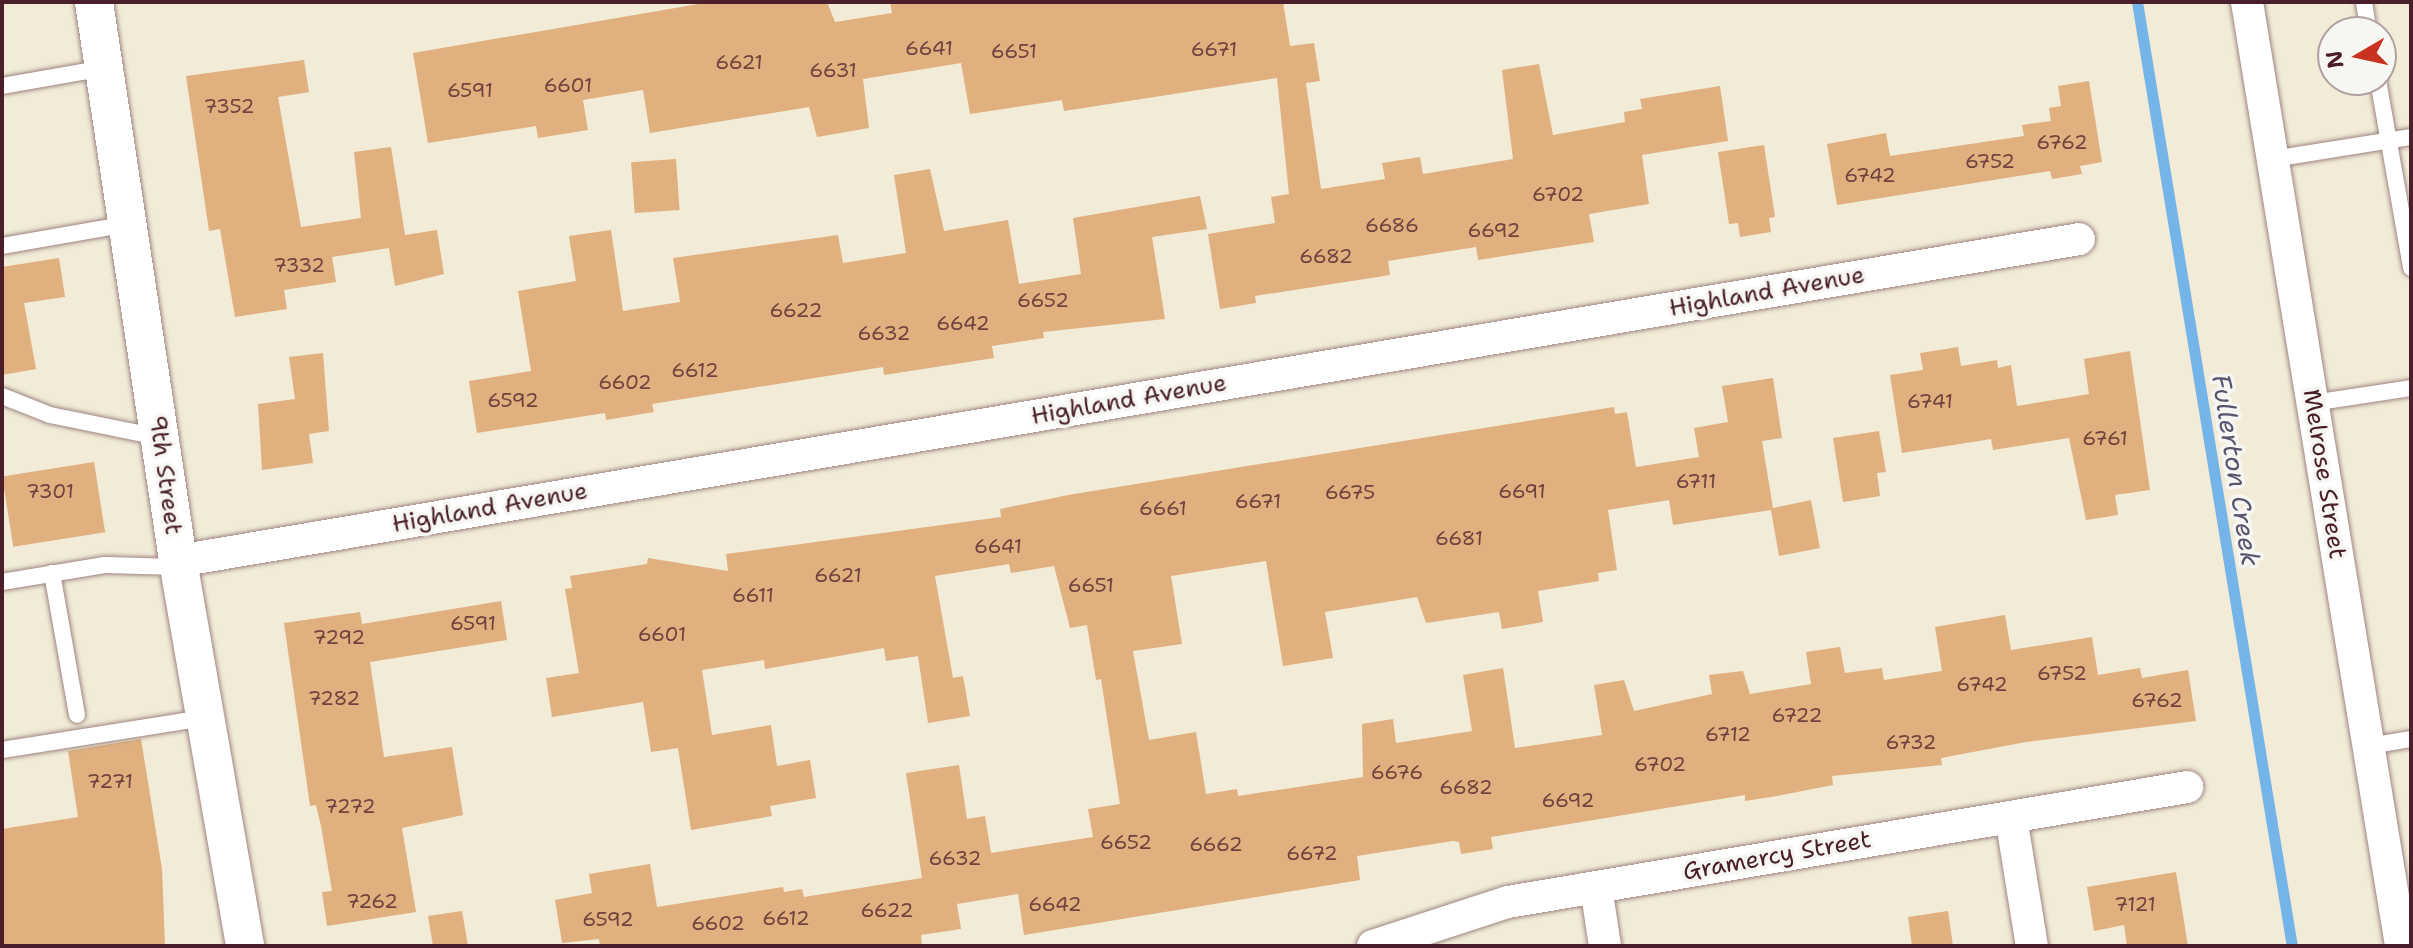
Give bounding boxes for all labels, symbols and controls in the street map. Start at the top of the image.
north arrow [2317,16,2397,96]
house number: 6641 [905,36,953,60]
house number: 6671 [1191,37,1237,61]
house number: 6651 [991,39,1037,63]
text: N [2319,49,2350,70]
house number: 6621 [715,50,763,74]
house number: 6631 [809,58,857,82]
house number: 6601 [544,73,592,97]
house number: 6591 [447,78,493,102]
house number: 7352 [203,94,255,118]
house number: 6762 [2036,130,2088,154]
house number: 6752 [1965,149,2015,173]
house number: 6742 [1844,163,1896,187]
house number: 6702 [1532,182,1584,206]
house number: 6686 [1365,213,1419,237]
house number: 6692 [1468,218,1520,242]
house number: 6682 [1299,244,1353,268]
house number: 7332 [273,253,325,277]
street label: Highland Avenue [1667,261,1867,323]
house number: 6652 [1017,288,1069,312]
house number: 6622 [769,298,823,322]
house number: 6642 [936,311,990,335]
house number: 6632 [858,321,910,345]
house number: 6612 [671,358,719,382]
street label: Highland Avenue [1029,369,1229,431]
house number: 6602 [598,370,652,394]
water label: Fullerton Creek [2205,372,2267,568]
street label: Melrose Street [2296,387,2352,561]
house number: 6592 [487,388,539,412]
house number: 6741 [1907,389,1953,413]
street label: 9th Street [142,413,188,537]
house number: 6761 [2082,426,2128,450]
house number: 6711 [1676,469,1716,493]
street label: Highland Avenue [390,477,590,539]
house number: 7301 [26,479,74,503]
house number: 6691 [1498,479,1546,503]
house number: 6675 [1325,480,1375,504]
house number: 6671 [1235,489,1281,513]
house number: 6661 [1139,496,1187,520]
house number: 6681 [1435,526,1483,550]
house number: 6641 [974,534,1022,558]
house number: 6621 [814,563,862,587]
house number: 6651 [1068,573,1114,597]
house number: 6611 [732,583,774,607]
house number: 6591 [450,611,496,635]
house number: 6601 [638,622,686,646]
house number: 7292 [313,625,365,649]
house number: 6752 [2037,661,2087,685]
house number: 6742 [1956,672,2008,696]
house number: 7282 [308,686,360,710]
house number: 6762 [2131,688,2183,712]
house number: 6722 [1771,703,1823,727]
house number: 6712 [1705,722,1751,746]
house number: 6732 [1886,730,1936,754]
house number: 6702 [1634,752,1686,776]
house number: 6676 [1371,760,1423,784]
house number: 7271 [87,769,133,793]
house number: 6682 [1439,775,1493,799]
house number: 6692 [1542,788,1594,812]
house number: 7272 [324,794,376,818]
street label: Gramercy Street [1681,825,1873,887]
house number: 6652 [1100,830,1152,854]
house number: 6662 [1189,832,1243,856]
house number: 6672 [1286,841,1338,865]
house number: 6632 [929,846,981,870]
house number: 7262 [346,889,398,913]
house number: 6642 [1028,892,1082,916]
house number: 7121 [2114,892,2156,916]
house number: 6622 [860,898,914,922]
house number: 6612 [762,906,810,930]
house number: 6592 [582,907,634,931]
house number: 6602 [691,911,745,935]

